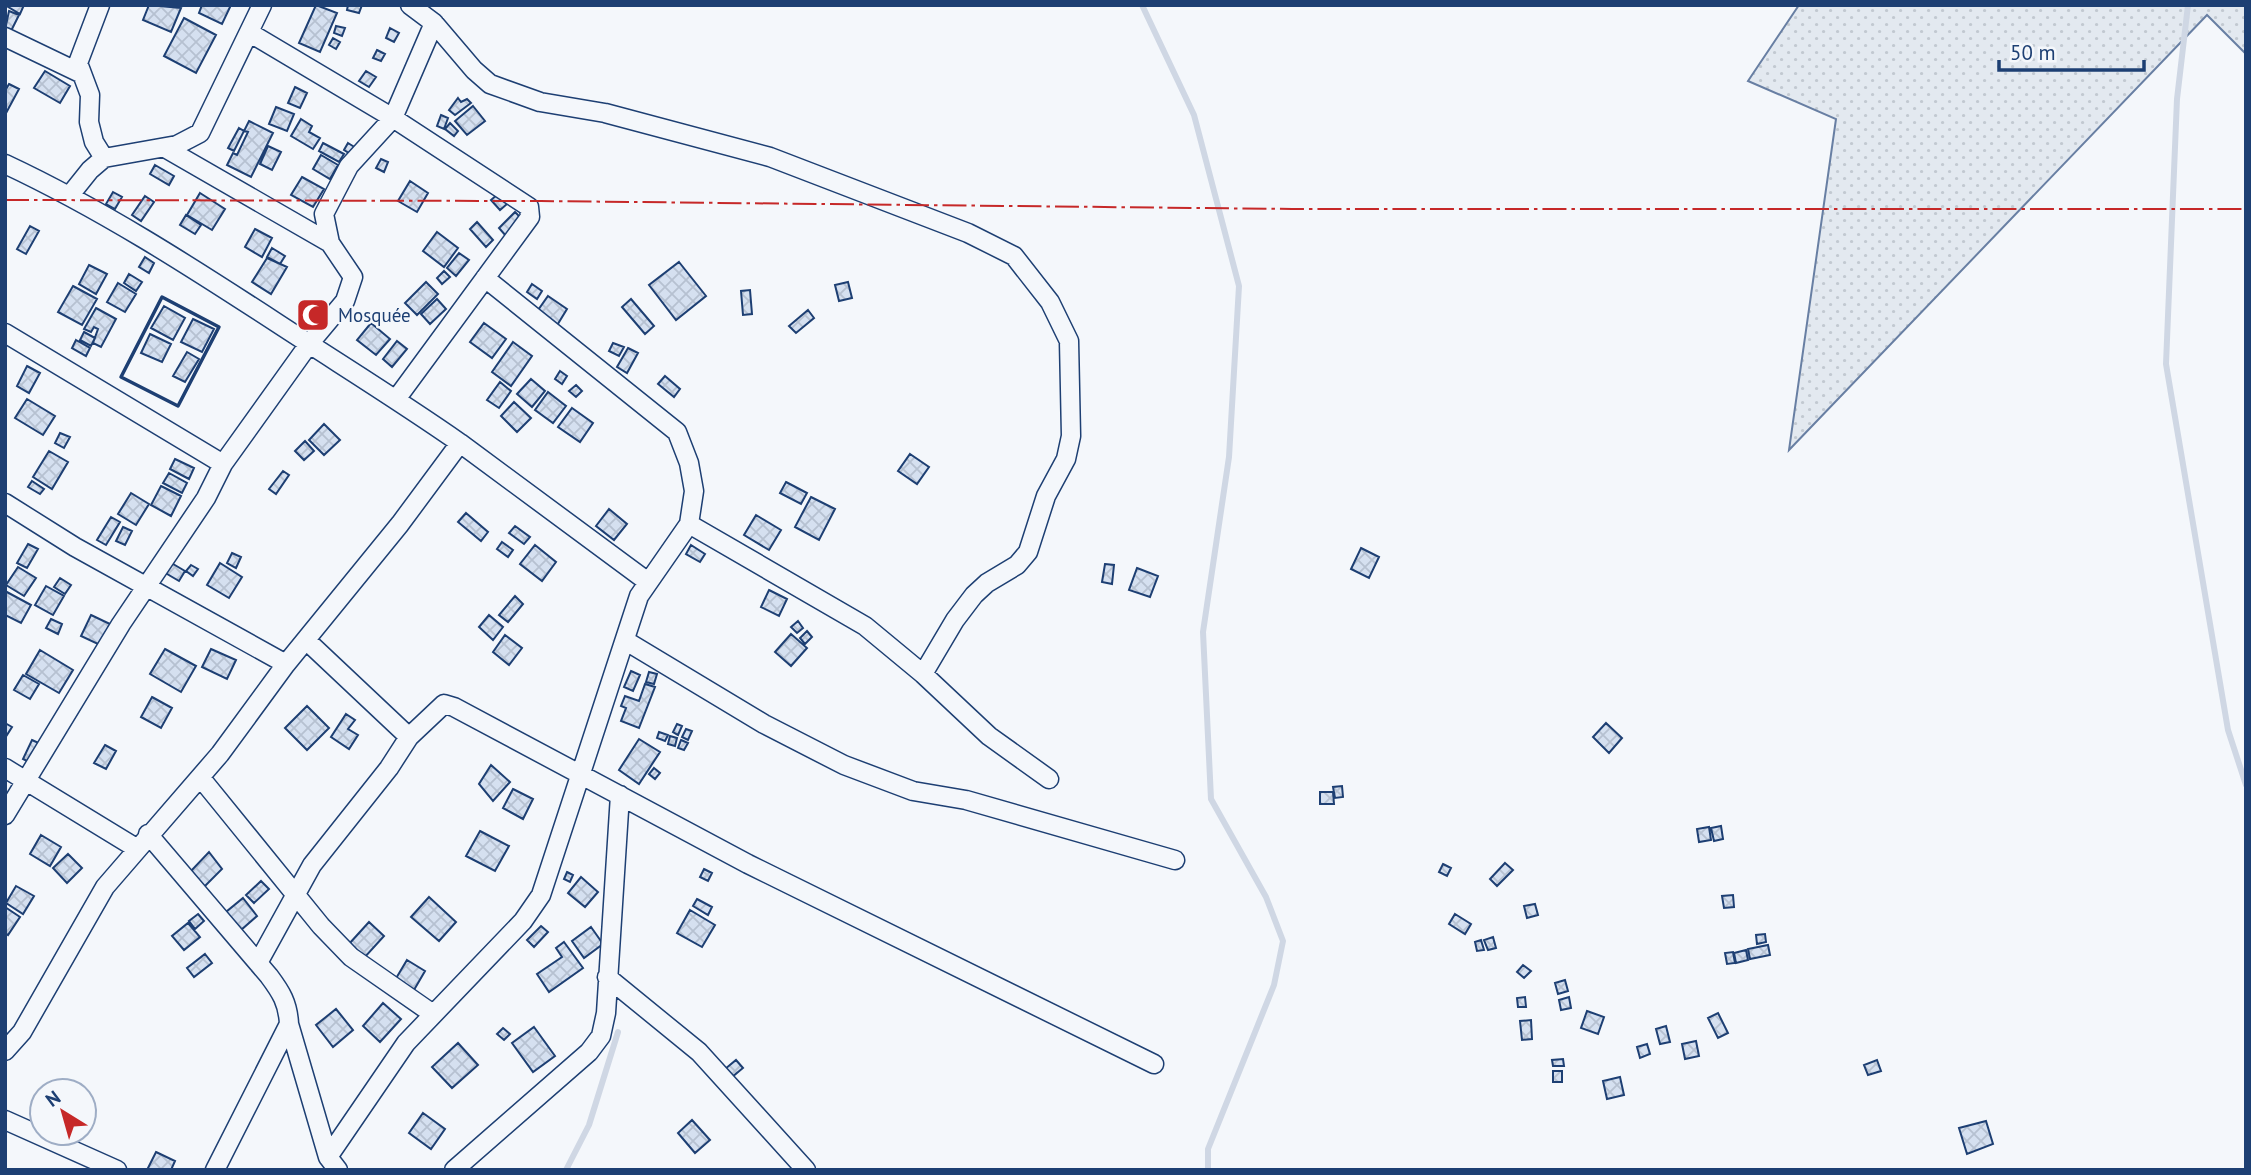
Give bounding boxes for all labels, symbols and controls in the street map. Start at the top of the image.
scale bar [1999,28,2144,72]
text: 50 m [2010,39,2056,66]
mosque icon: Mosquée [294,296,332,334]
place label: Mosquée [338,303,411,327]
north arrow [28,1077,98,1147]
text: N [41,1085,65,1112]

